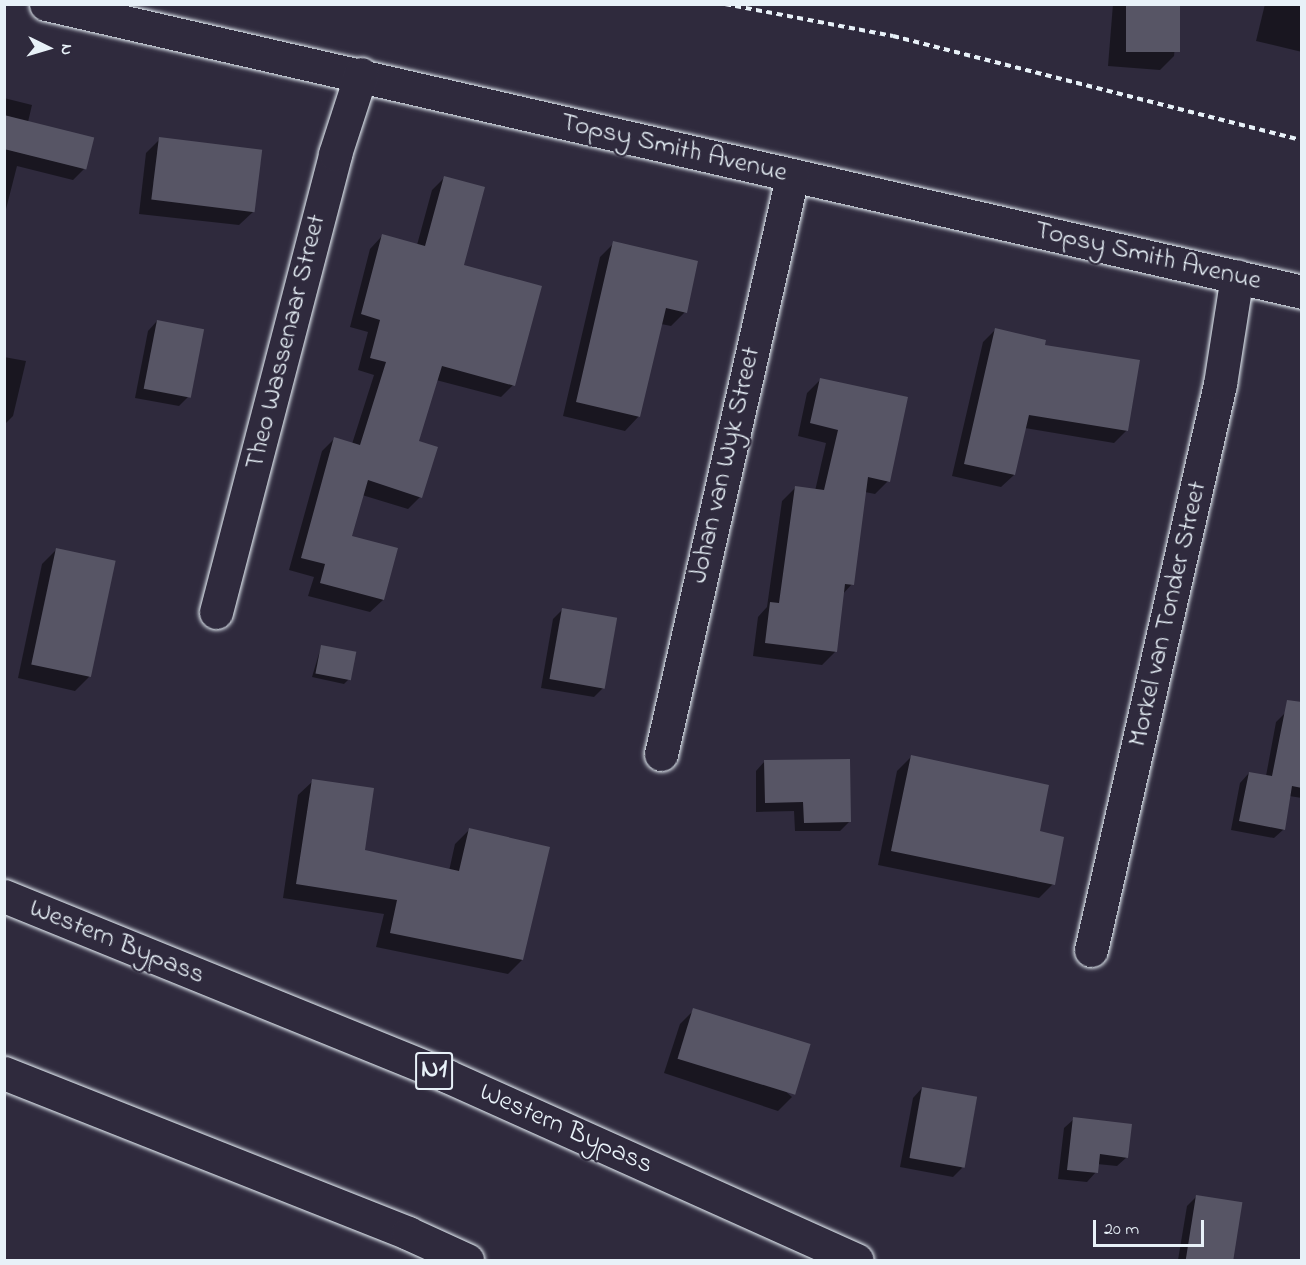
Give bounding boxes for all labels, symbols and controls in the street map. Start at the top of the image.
north arrow [18,18,78,78]
text: N [54,43,78,56]
street label: Topsy Smith Avenue [558,106,790,190]
street label: Theo Wassenaar Street [239,211,333,473]
street label: Topsy Smith Avenue [1032,214,1264,298]
street label: Johan van Wyk Street [682,344,768,586]
street label: Morkel van Tonder Street [1122,478,1214,750]
street label: Western Bypass [25,892,209,992]
road number: N1 [414,1048,454,1094]
street label: Western Bypass [474,1076,658,1182]
scale bar [1096,1208,1207,1246]
text: 20 m [1104,1217,1139,1243]

